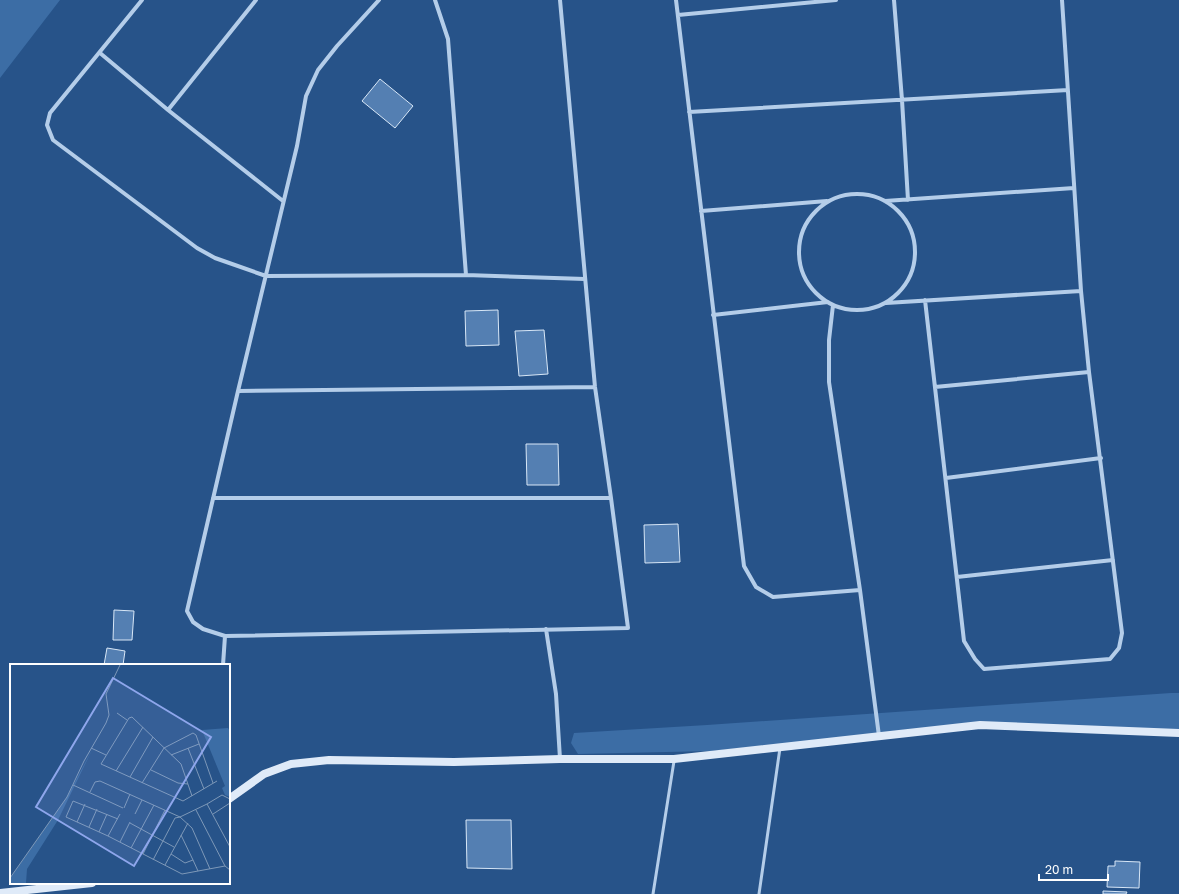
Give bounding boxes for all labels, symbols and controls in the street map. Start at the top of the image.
inset map [10,664,230,884]
scale bar [1039,856,1108,882]
text: 20 m [1045,862,1073,877]

